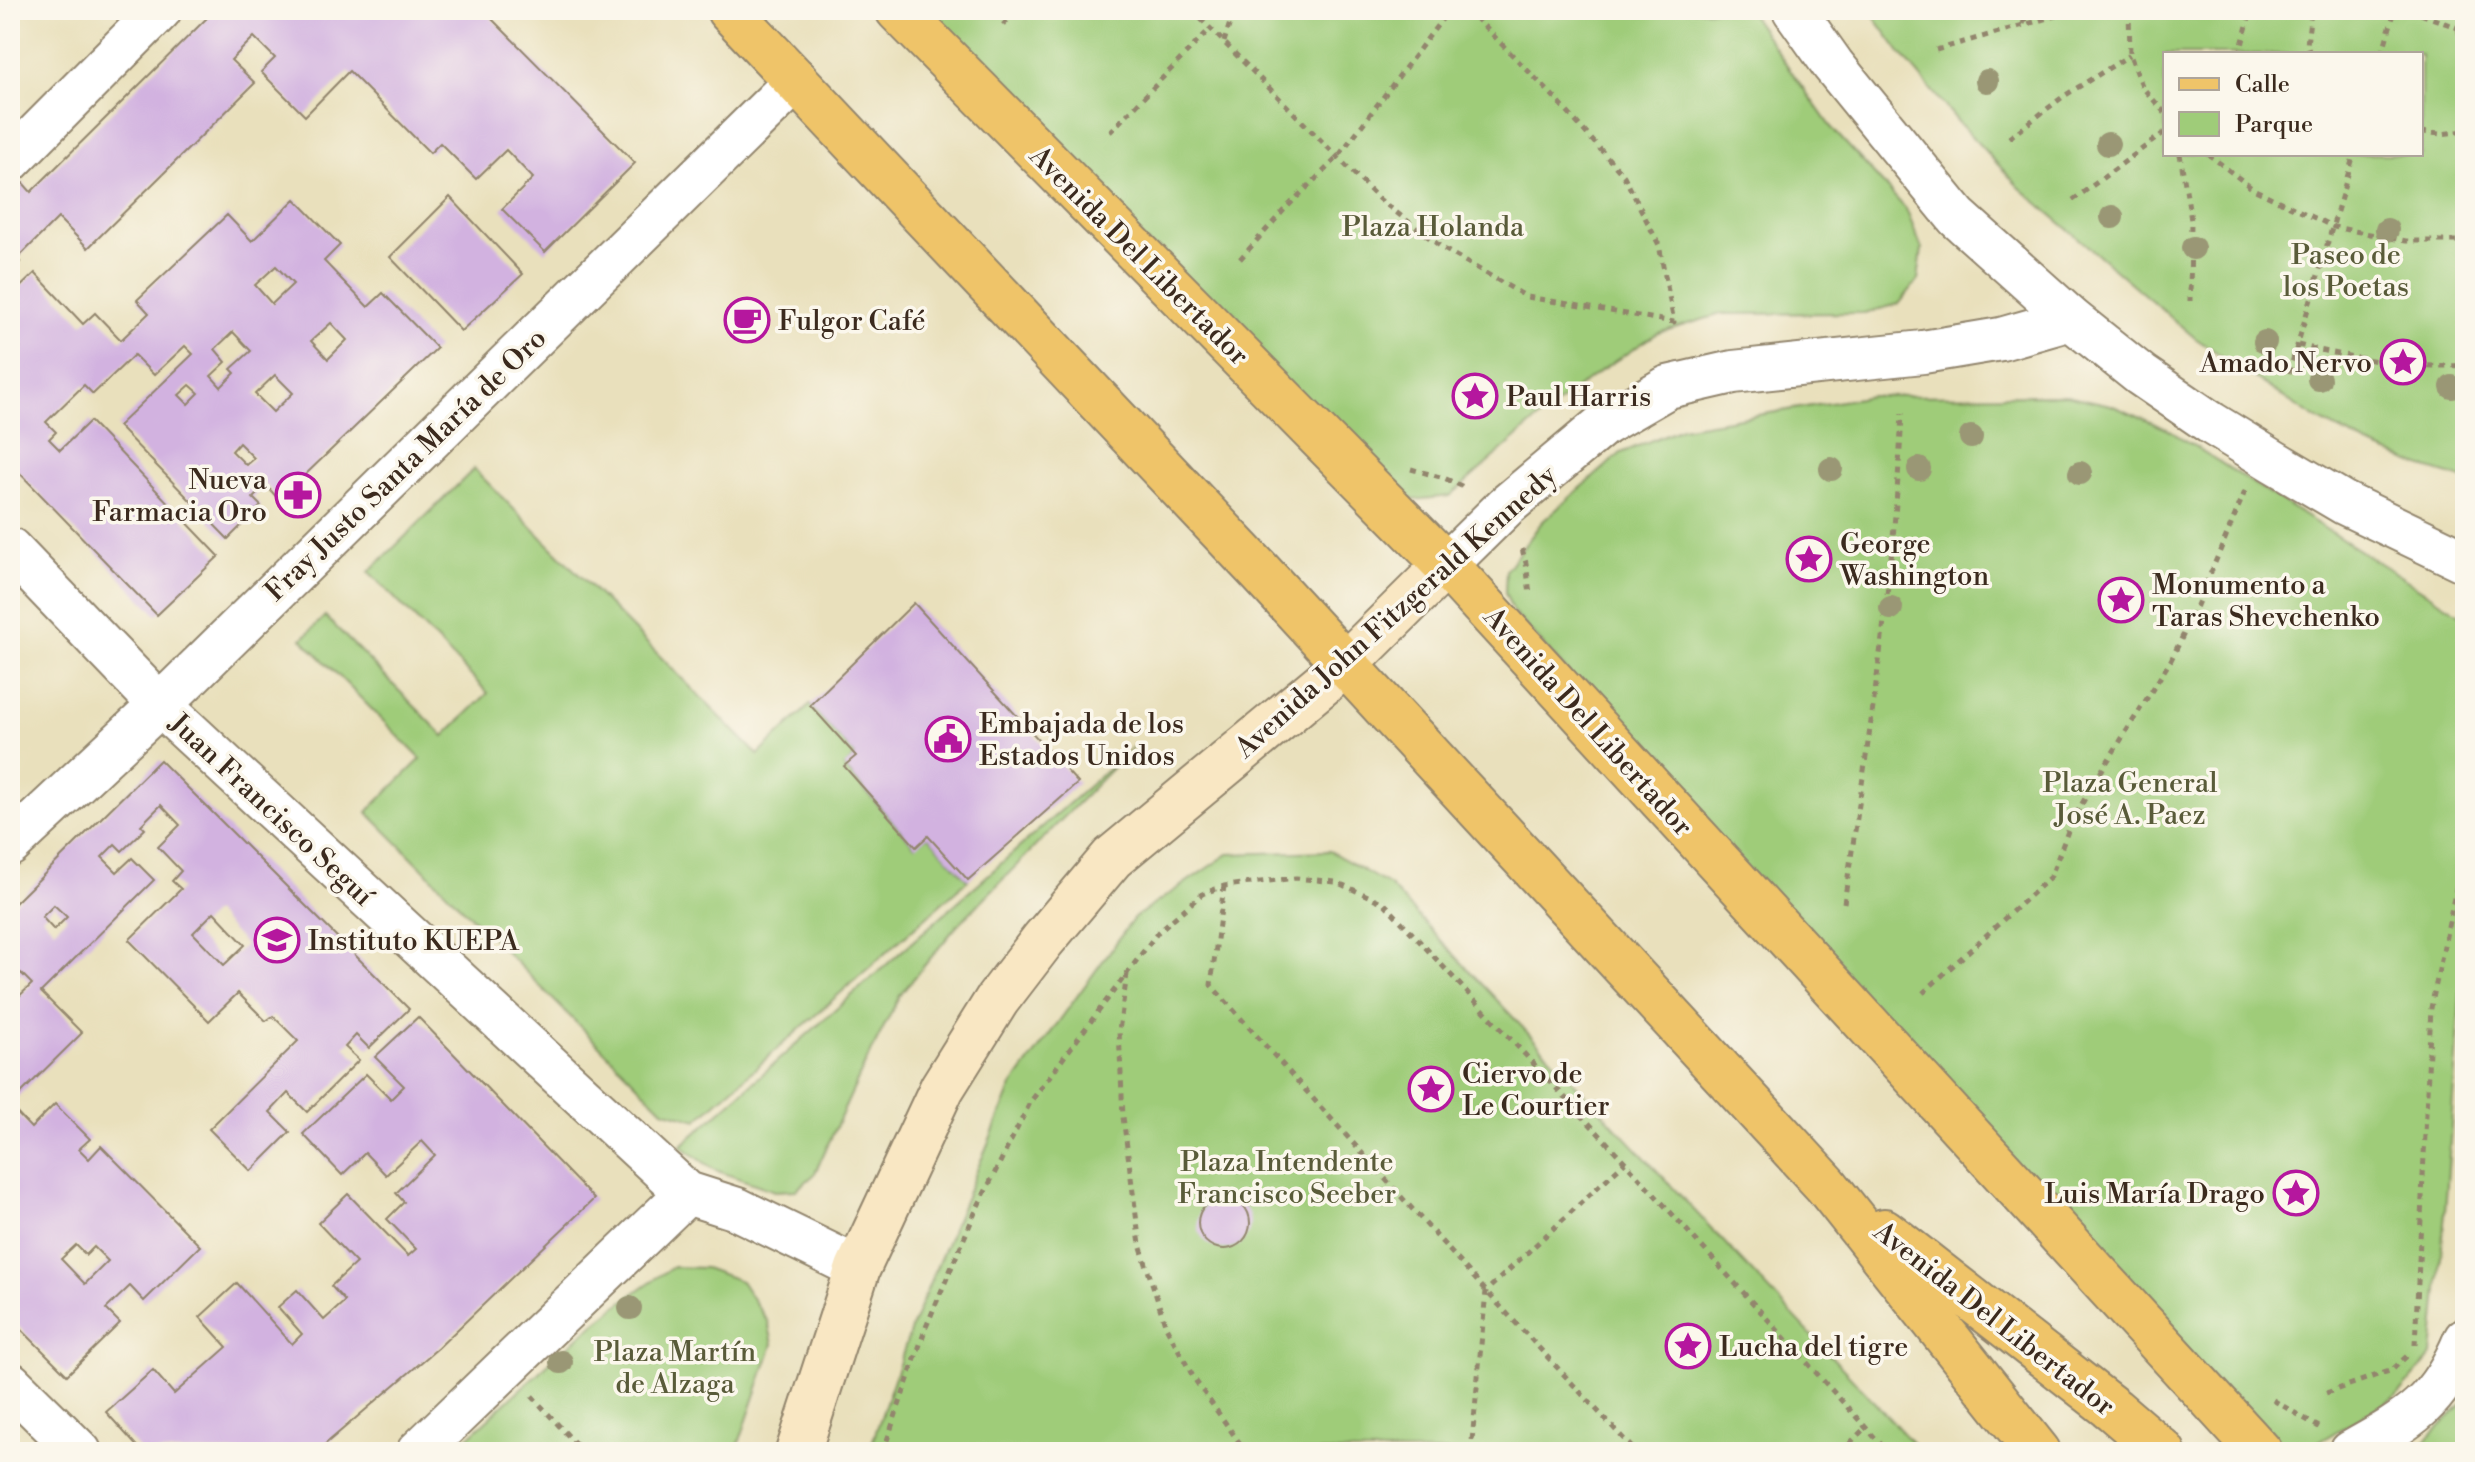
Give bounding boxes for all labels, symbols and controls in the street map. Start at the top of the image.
legend [2163,52,2423,156]
text: Calle [2235,70,2290,100]
text: Parque [2235,110,2313,140]
street label: Avenida Del Libertador [1021,138,1256,373]
park label: Plaza Holanda [1342,210,1525,245]
park label: Paseo de los Poetas [2283,238,2409,305]
cafe icon: Fulgor Café [723,296,771,344]
place label: Fulgor Café [778,304,926,339]
street label: Fray Justo Santa María de Oro [258,321,554,609]
place icon: Amado Nervo [2379,338,2427,386]
place label: Amado Nervo [2199,346,2372,381]
place icon: Paul Harris [1451,372,1499,420]
place label: Paul Harris [1506,380,1651,415]
street label: Avenida John Fitzgerald Kennedy [1227,458,1564,767]
place label: Nueva Farmacia Oro [92,463,268,530]
pharmacy icon: Nueva Farmacia Oro [274,471,322,519]
place label: George Washington [1839,527,1989,594]
place icon: George Washington [1785,535,1833,583]
place label: Monumento a Taras Shevchenko [2152,568,2380,635]
place icon: Monumento a Taras Shevchenko [2097,576,2145,624]
street label: Avenida Del Libertador [1475,599,1700,844]
street label: Juan Francisco Seguí [161,706,382,915]
place label: Embajada de los Estados Unidos [979,707,1184,774]
public building icon: Embajada de los Estados Unidos [924,715,972,763]
park label: Plaza General José A. Paez [2042,766,2218,833]
school or university icon: Instituto KUEPA [253,916,301,964]
place label: Instituto KUEPA [308,924,520,959]
place label: Ciervo de Le Courtier [1462,1057,1610,1124]
place icon: Ciervo de Le Courtier [1407,1065,1455,1113]
park label: Plaza Intendente Francisco Seeber [1178,1145,1396,1212]
place icon: Luis María Drago [2272,1169,2320,1217]
place label: Luis María Drago [2044,1177,2265,1212]
street label: Avenida Del Libertador [1866,1214,2122,1424]
place icon: Lucha del tigre [1664,1322,1712,1370]
place label: Lucha del tigre [1719,1330,1908,1365]
park label: Plaza Martín de Alzaga [594,1335,757,1402]

